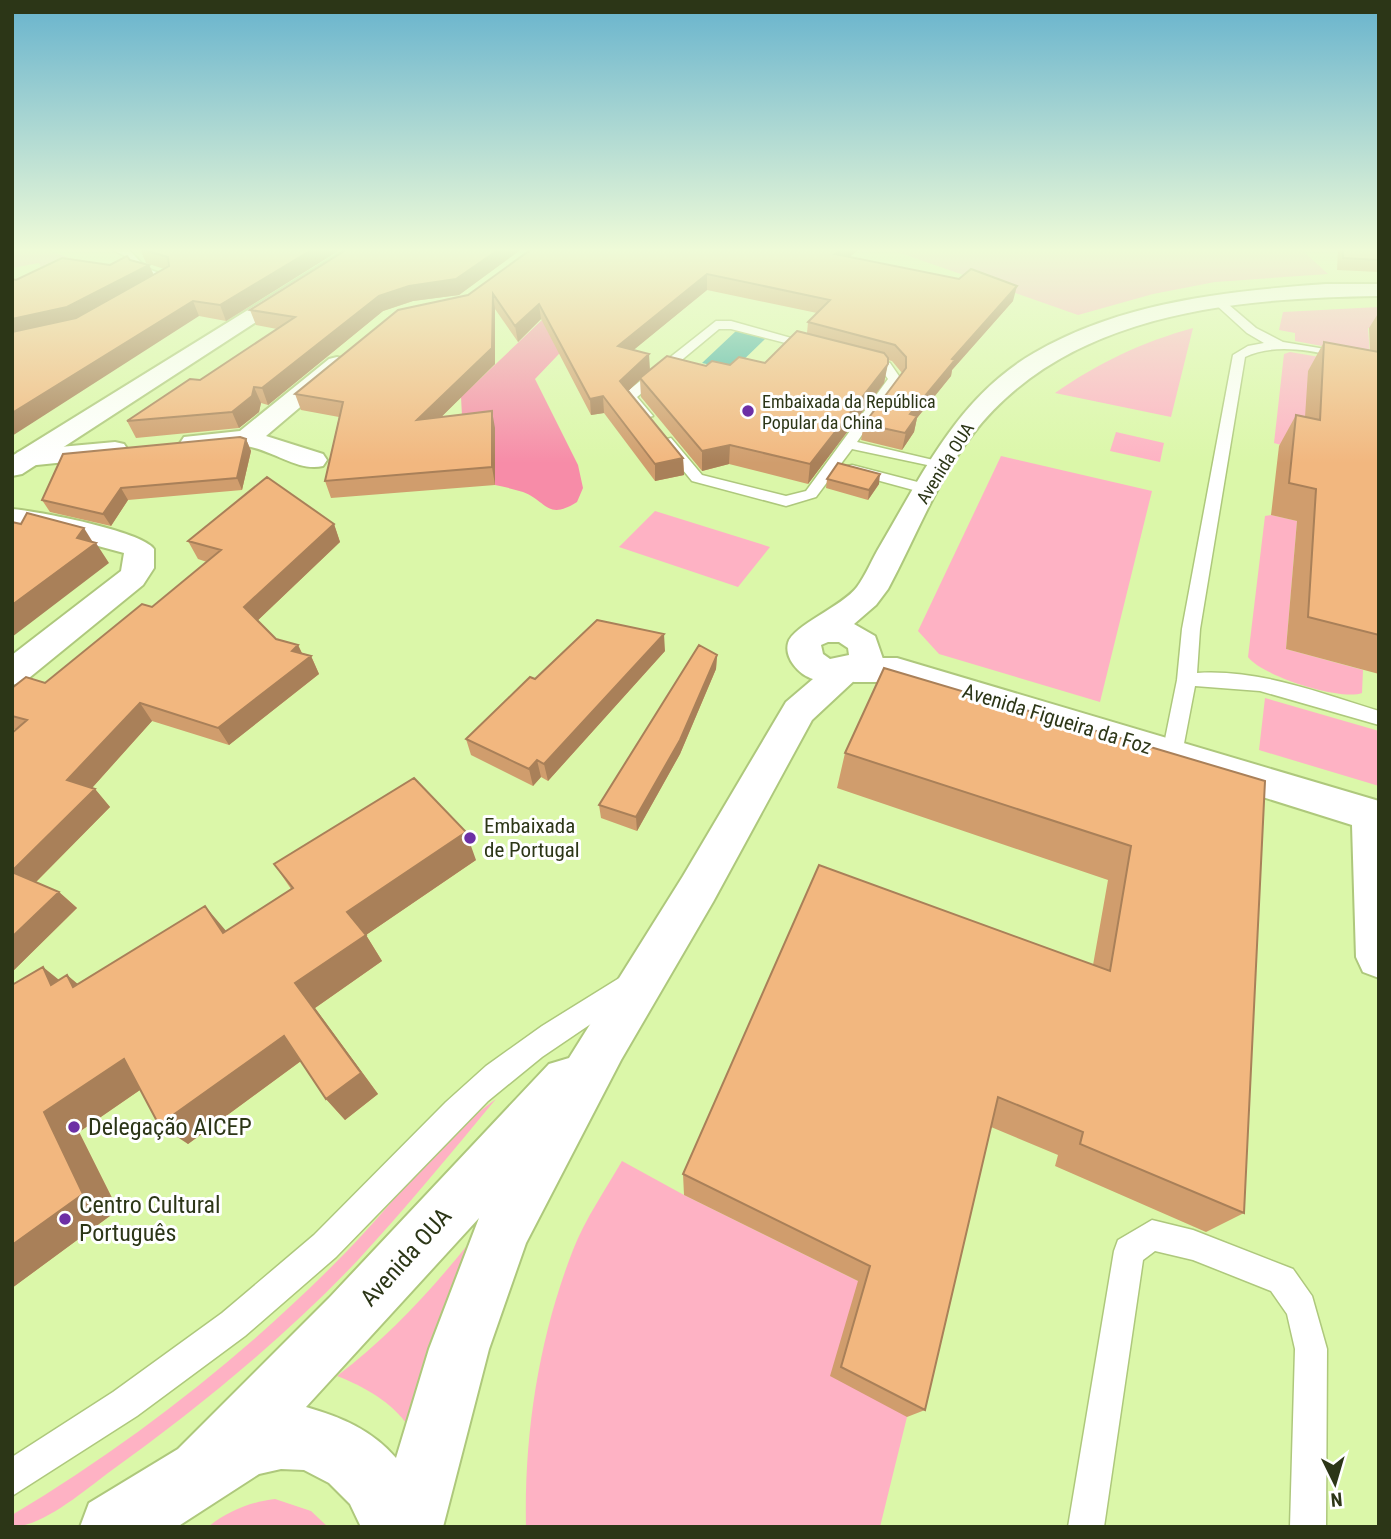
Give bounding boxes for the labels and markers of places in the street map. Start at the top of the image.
place label: Embaixada da República Popular da China [762,391,936,433]
marker: Embaixada da República Popular da China [740,403,756,419]
place label: Embaixada de Portugal [484,814,580,862]
marker: Embaixada de Portugal [462,830,478,846]
place label: Delegação AICEP [88,1113,252,1141]
marker: Delegação AICEP [66,1119,82,1135]
place label: Centro Cultural Português [79,1191,220,1247]
marker: Centro Cultural Português [57,1211,73,1227]

